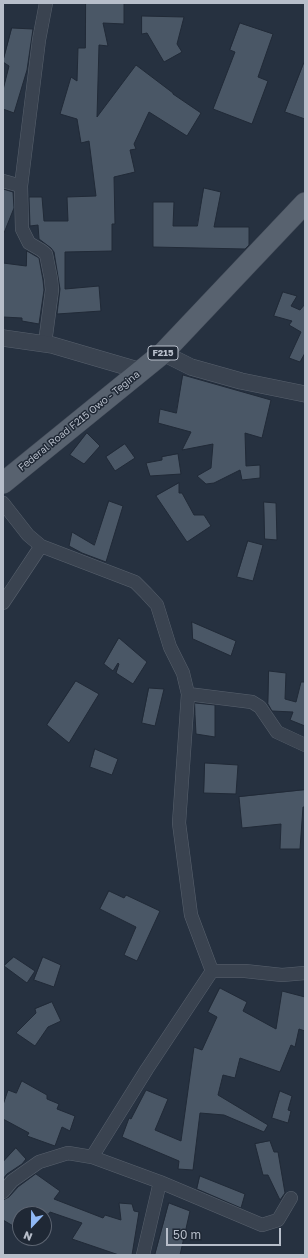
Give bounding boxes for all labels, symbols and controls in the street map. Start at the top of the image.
road number: F215 [148,346,178,360]
street label: Federal Road F215 Owo - Tegina [16,368,142,474]
north arrow [12,1206,52,1246]
scale bar [168,1220,283,1246]
text: 50 m [173,1227,201,1242]
text: N [21,1229,34,1244]

